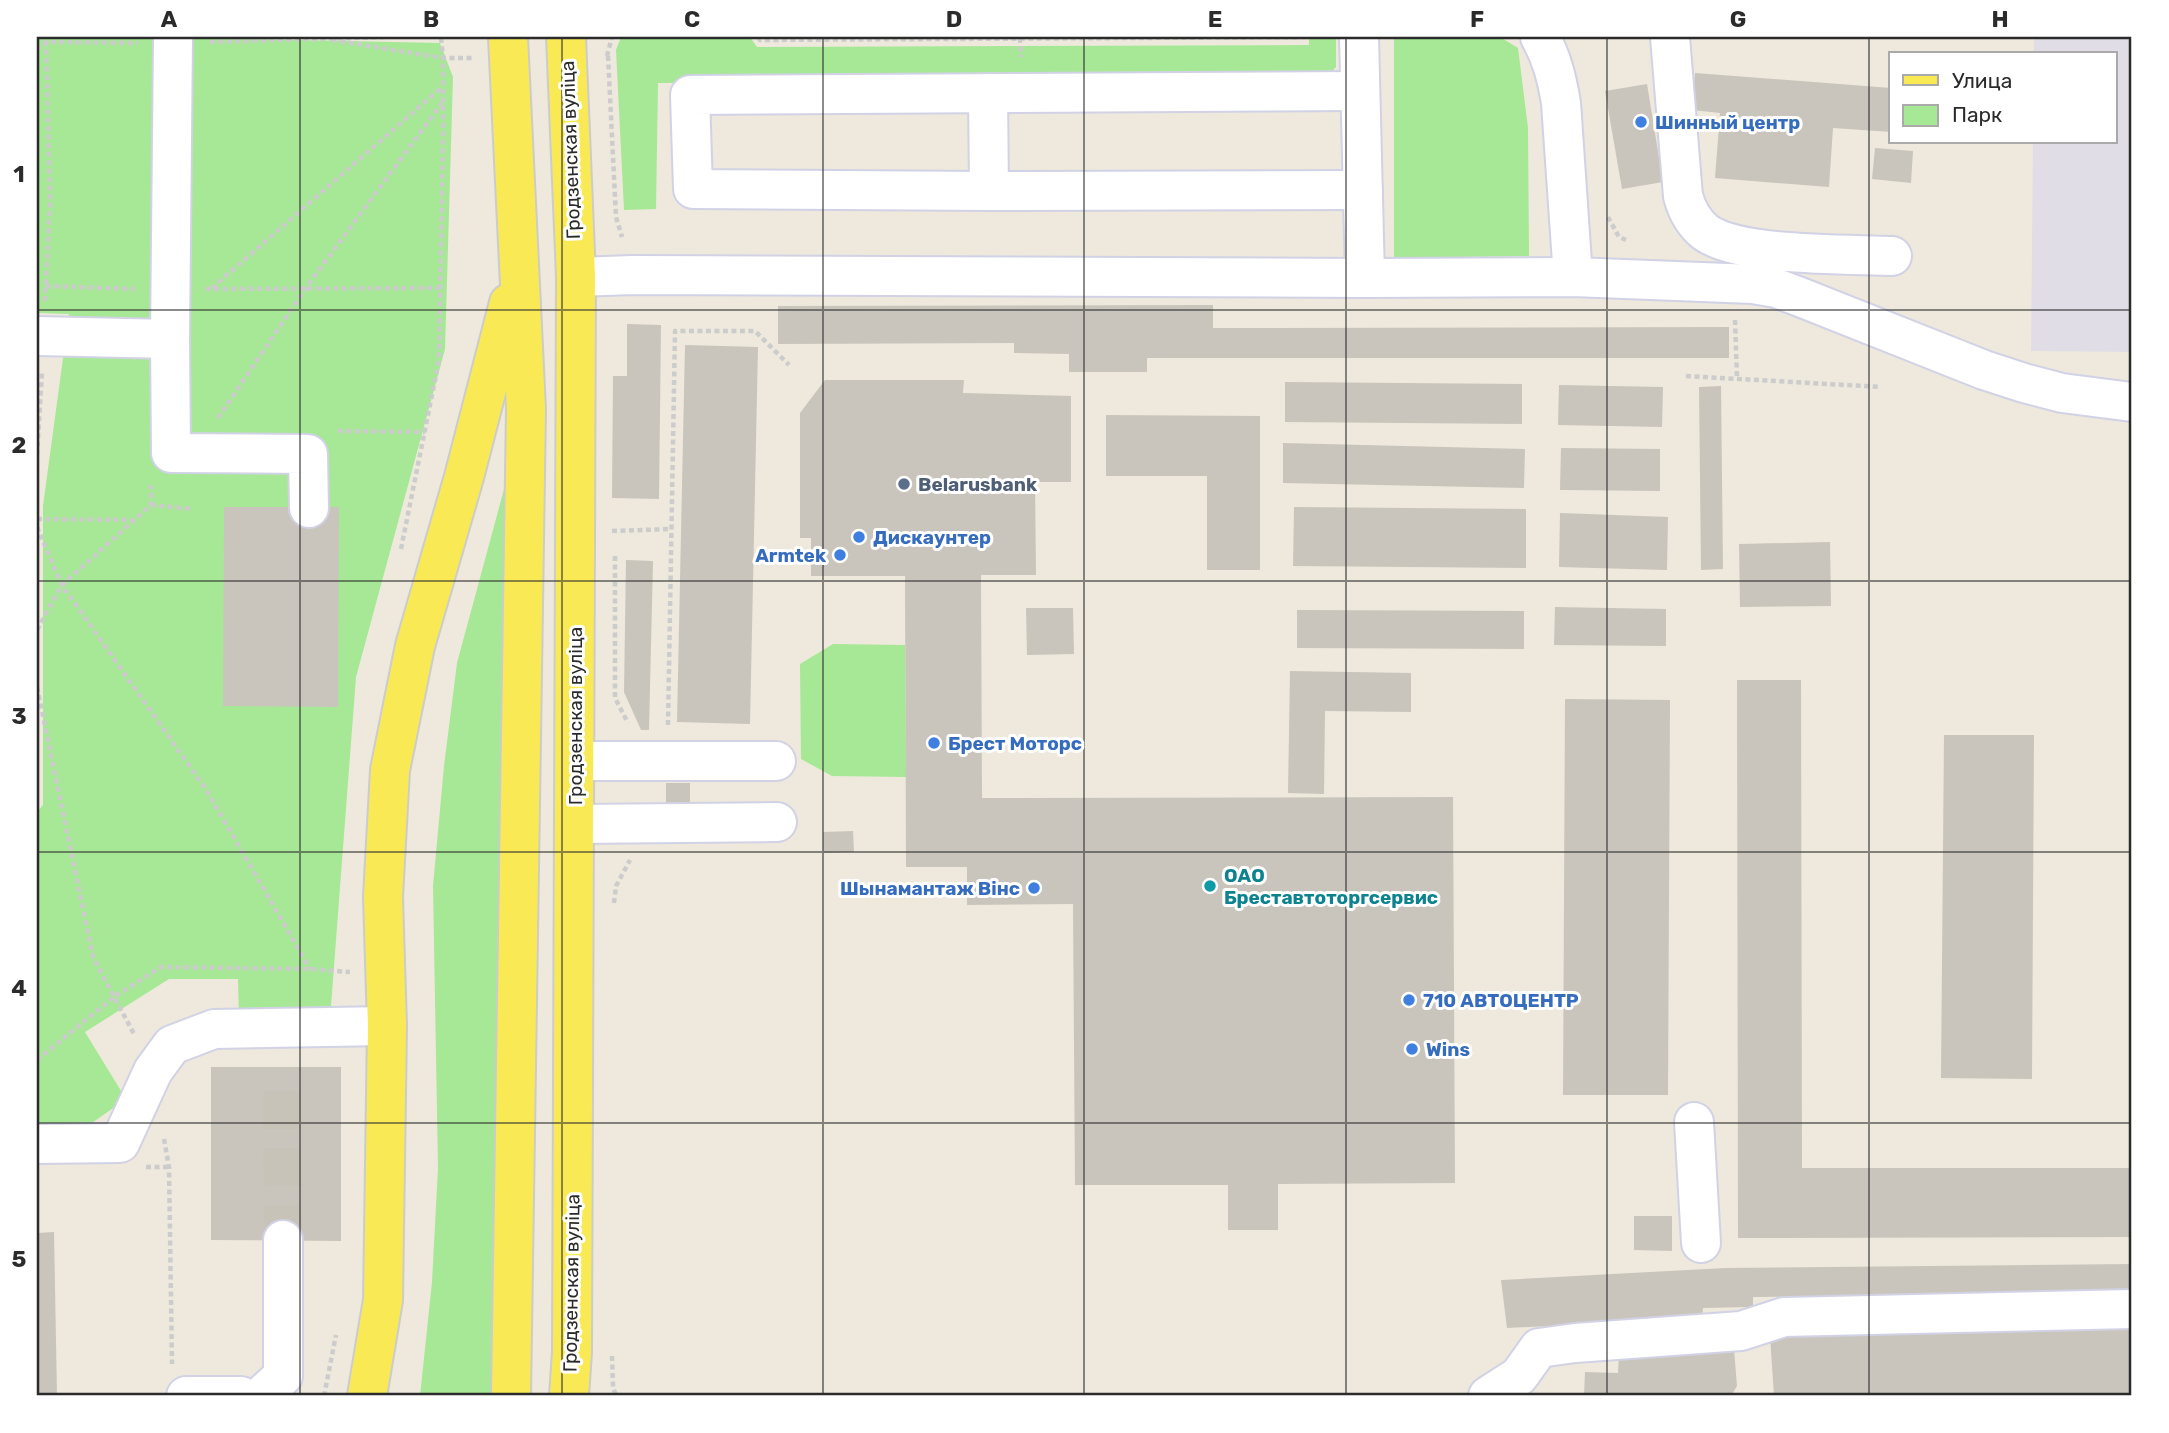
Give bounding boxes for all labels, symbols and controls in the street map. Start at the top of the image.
text: A [161,5,178,33]
text: B [423,5,439,33]
text: C [684,5,700,33]
text: D [946,5,962,33]
text: E [1208,5,1222,33]
text: F [1470,5,1484,33]
text: G [1730,5,1746,33]
text: H [1991,5,2009,33]
legend [1889,52,2116,144]
street label: Гродзенская вуліца [556,60,585,240]
text: Улица [1952,68,2012,93]
text: Парк [1952,102,2002,127]
place label: Шинный центр [1655,111,1800,134]
marker: Шинный центр [1633,114,1649,130]
text: 1 [13,160,25,188]
text: 2 [12,431,26,459]
place label: Belarusbank [918,473,1037,496]
marker: Belarusbank [896,476,912,492]
place label: Дискаунтер [873,526,991,549]
marker: Дискаунтер [851,529,867,545]
place label: Armtek [755,544,826,567]
marker: Armtek [832,547,848,563]
street label: Гродзенская вуліца [564,627,587,805]
text: 3 [11,702,27,730]
place label: Брест Моторс [948,732,1082,755]
marker: Брест Моторс [926,735,942,751]
place label: ОАО Бреставтоторгсервис [1224,864,1438,909]
place label: Шынамантаж Вінс [840,877,1020,900]
marker: ОАО Бреставтоторгсервис [1202,878,1218,894]
marker: Шынамантаж Вінс [1026,880,1042,896]
text: 4 [11,974,27,1002]
place label: 710 АВТОЦЕНТР [1423,989,1579,1012]
marker: 710 АВТОЦЕНТР [1401,992,1417,1008]
place label: Wins [1426,1038,1470,1061]
marker: Wins [1404,1041,1420,1057]
street label: Гродзенская вуліца [558,1194,585,1372]
text: 5 [12,1245,27,1273]

